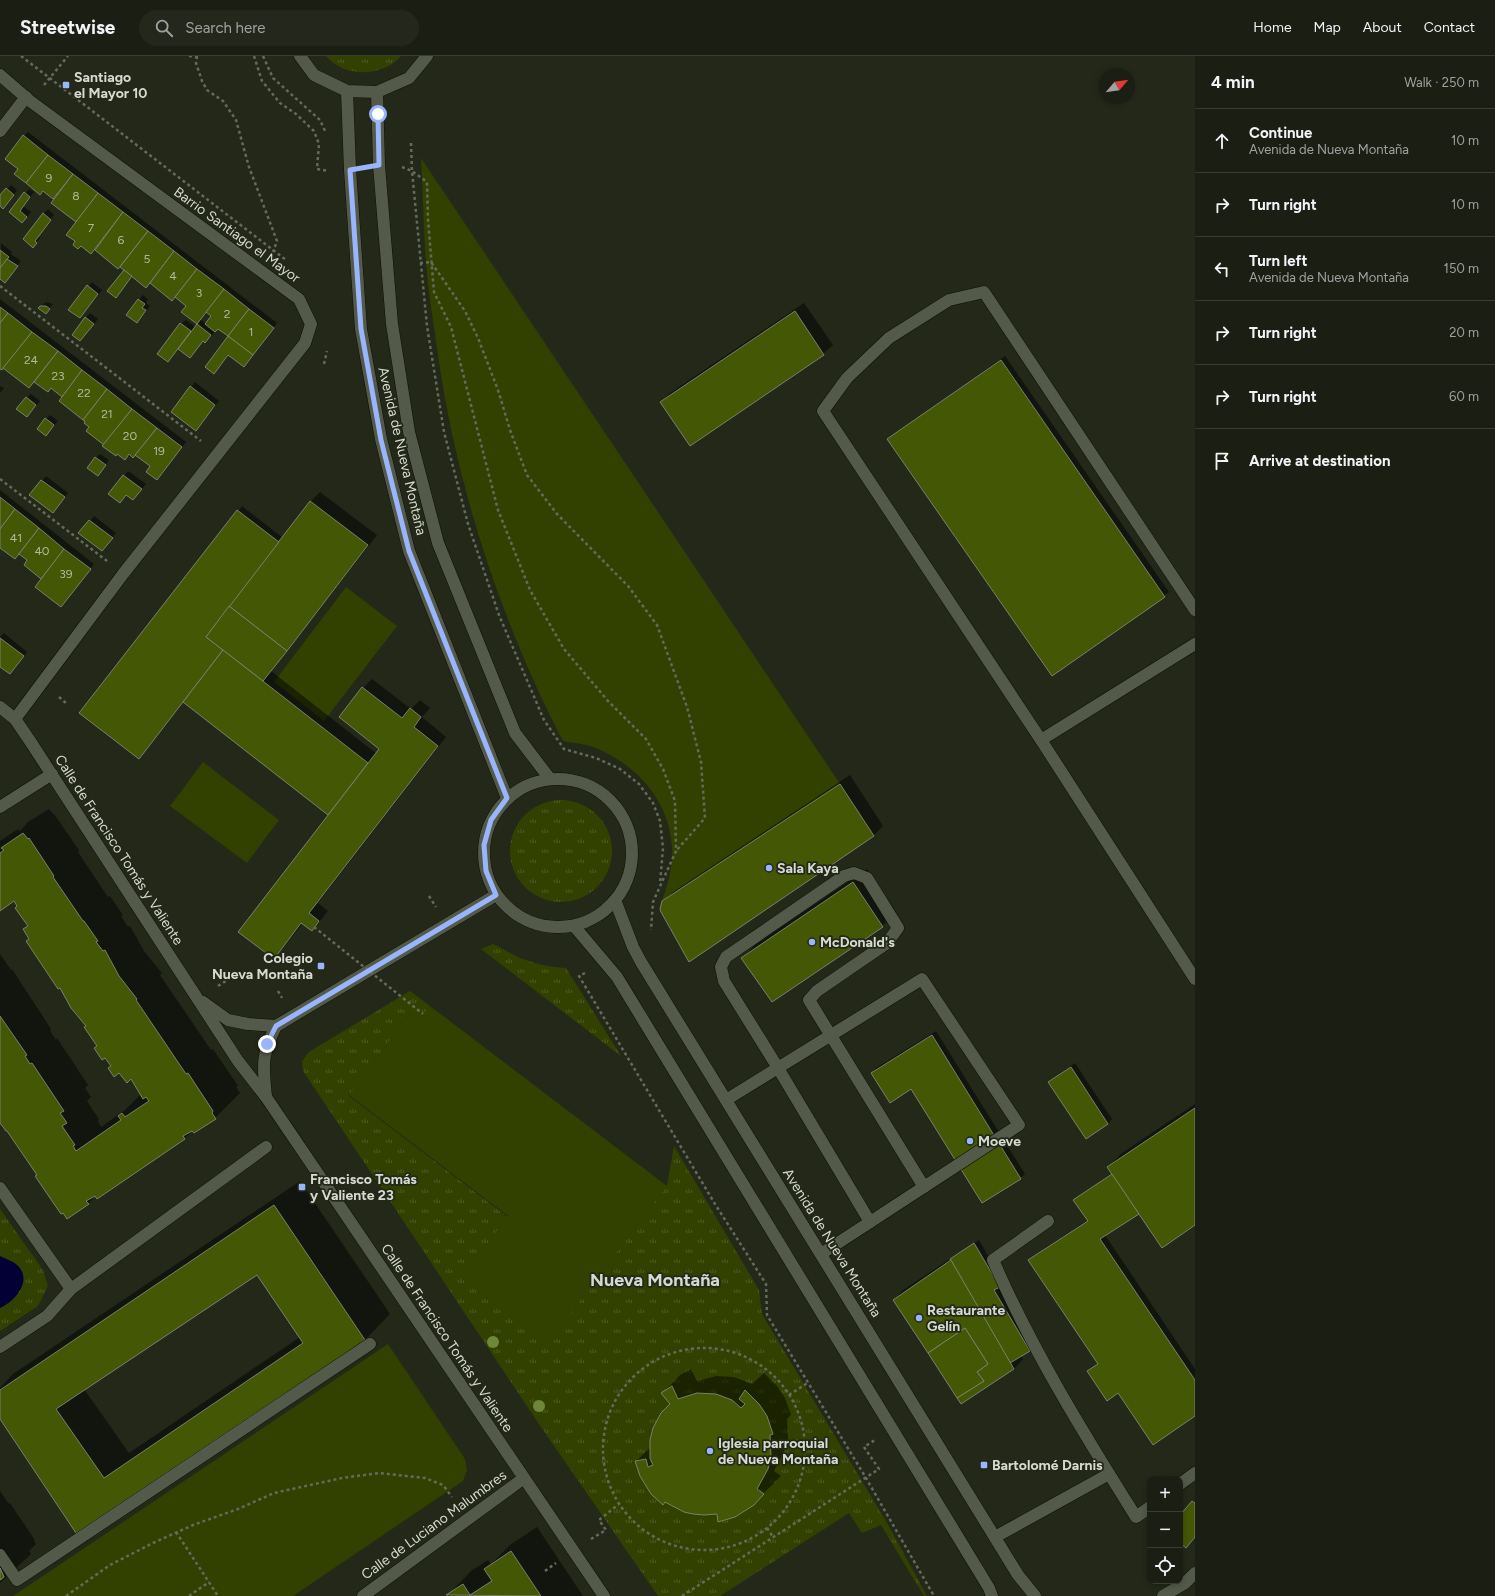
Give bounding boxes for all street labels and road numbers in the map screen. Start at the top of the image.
street label: Barrio Santiago el Mayor [170,183,304,287]
street label: Avenida de Nueva Montaña [374,365,430,537]
street label: Calle de Francisco Tomás y Valiente [51,752,187,949]
street label: Avenida de Nueva Montaña [779,1165,885,1321]
street label: Calle de Francisco Tomás y Valiente [378,1241,517,1436]
street label: Calle de Luciano Malumbres [358,1467,510,1583]

